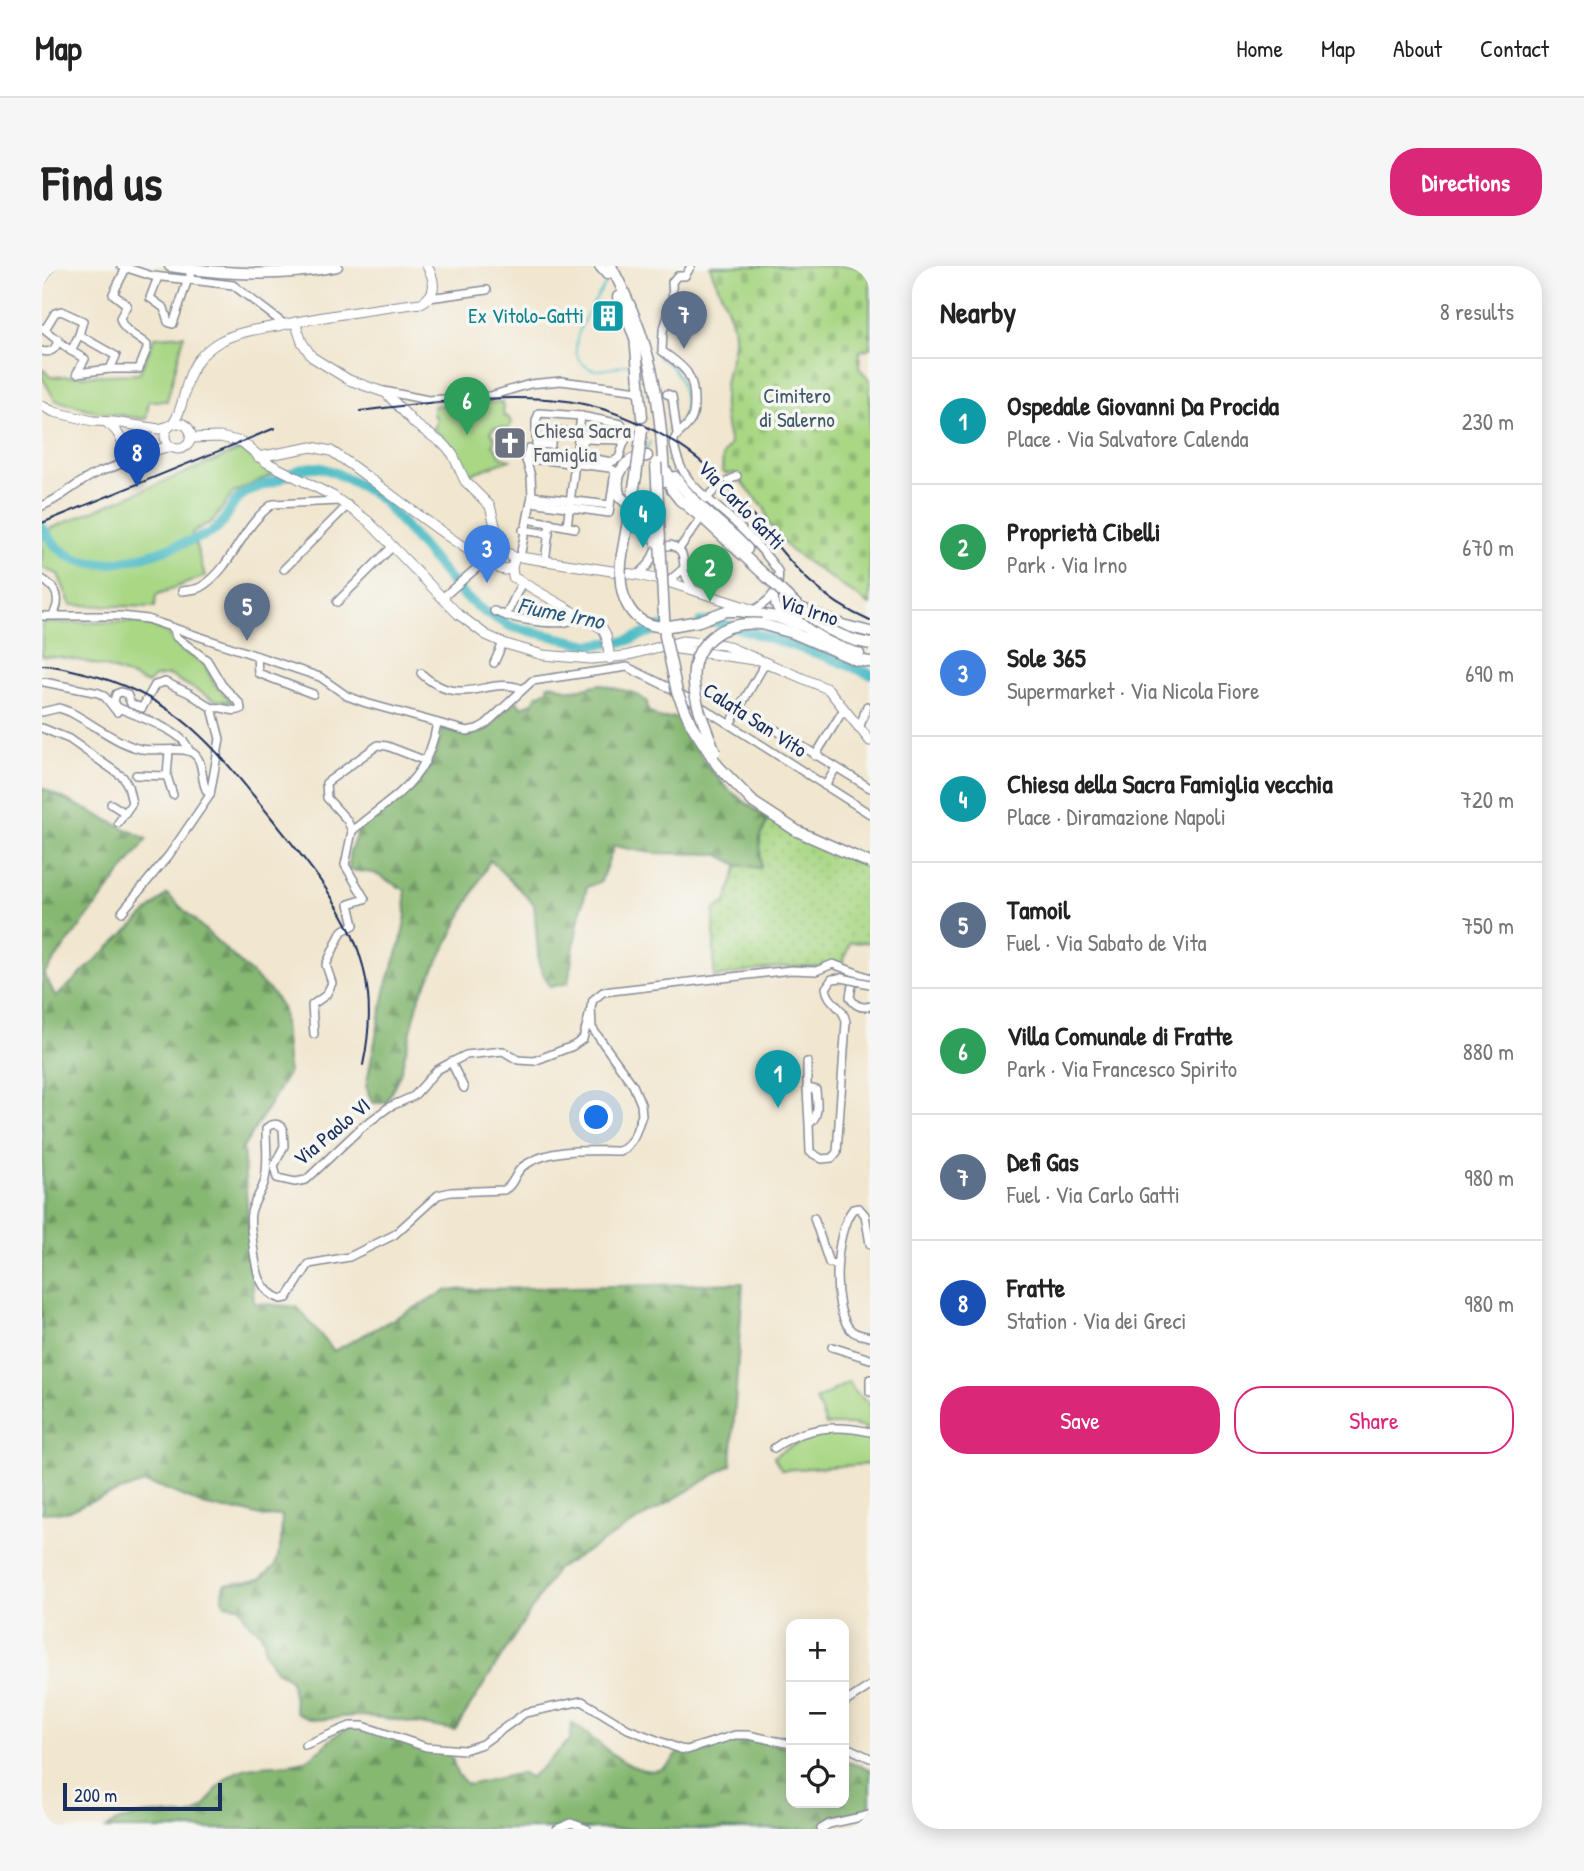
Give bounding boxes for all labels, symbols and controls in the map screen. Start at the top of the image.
text: Map [35,26,82,70]
text: Home [1236,32,1283,64]
text: Map [1321,32,1355,64]
text: About [1393,32,1442,64]
text: Contact [1480,32,1549,64]
button: Directions [1390,148,1542,216]
text: Find us [42,149,162,215]
pin: 7 [661,291,707,349]
text: Nearby [940,292,1016,332]
text: 8 results [1440,296,1514,327]
building icon: Ex Vitolo-Gatti [589,297,627,335]
place label: Ex Vitolo-Gatti [468,301,584,330]
pin: 6 [444,377,490,435]
park label: Cimitero di Salerno [759,381,835,434]
text: Ospedale Giovanni Da Procida [1007,388,1279,423]
text: 1 [959,406,967,437]
text: 230 m [1462,406,1514,437]
place label: Chiesa Sacra Famiglia [533,416,631,469]
text: Place · Via Salvatore Calenda [1007,423,1249,454]
church icon: Chiesa Sacra Famiglia [491,424,529,462]
pin: 8 [114,429,160,487]
street label: Via Carlo Gatti [691,454,791,556]
pin: 4 [620,490,666,548]
text: Proprietà Cibelli [1007,514,1161,549]
pin: 3 [464,525,510,583]
text: 2 [958,532,968,563]
text: 670 m [1462,532,1514,563]
pin: 2 [687,544,733,602]
text: Park · Via Irno [1007,549,1127,580]
pin: 5 [224,583,270,641]
street label: Via Irno [776,586,842,633]
water label: Fiume Irno [515,589,608,636]
text: Sole 365 [1007,640,1086,675]
text: 3 [958,658,968,689]
text: 690 m [1465,658,1514,689]
street label: Calata San Vito [698,675,813,764]
text: Supermarket · Via Nicola Fiore [1007,675,1259,706]
text: Chiesa della Sacra Famiglia vecchia [1007,766,1333,801]
text: 4 [959,784,967,815]
text: 720 m [1461,784,1514,815]
text: Place · Diramazione Napoli [1007,801,1226,832]
text: Tamoil [1007,892,1070,927]
text: 5 [958,910,968,941]
text: 750 m [1462,910,1514,941]
text: Fuel · Via Sabato de Vita [1007,927,1207,958]
text: Villa Comunale di Fratte [1007,1018,1233,1053]
text: 6 [958,1036,968,1067]
text: 880 m [1463,1036,1514,1067]
pin: 1 [755,1050,801,1108]
text: Park · Via Francesco Spirito [1007,1053,1237,1084]
street label: Via Paolo VI [287,1091,376,1172]
your location [579,1100,613,1134]
text: Defi Gas [1007,1144,1079,1179]
text: 7 [957,1162,969,1193]
text: 980 m [1464,1162,1514,1193]
text: Fuel · Via Carlo Gatti [1007,1179,1180,1210]
text: Fratte [1007,1270,1065,1305]
text: 8 [958,1288,968,1319]
text: 980 m [1464,1288,1514,1319]
text: Station · Via dei Greci [1007,1305,1186,1336]
button: Save [940,1386,1220,1454]
button: Share [1234,1386,1514,1454]
map controls [786,1619,849,1808]
button: + [786,1619,849,1682]
button: − [786,1682,849,1745]
button: locate [786,1745,849,1808]
scale bar [63,1780,222,1812]
text: 200 m [74,1782,117,1808]

